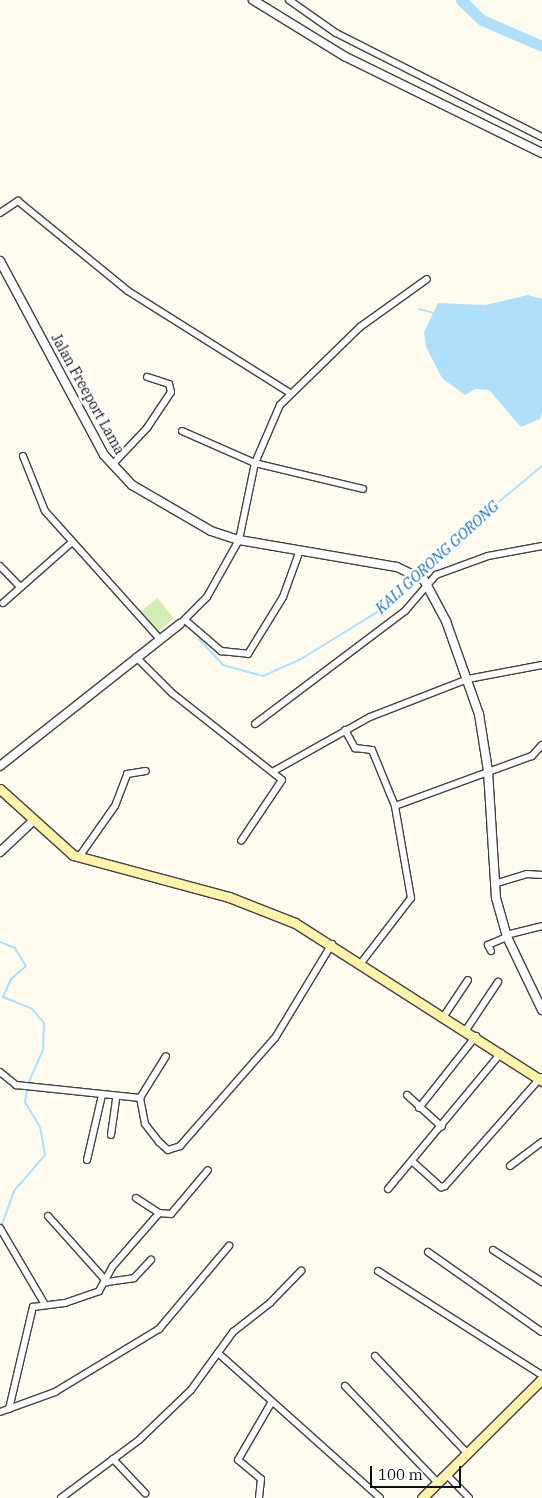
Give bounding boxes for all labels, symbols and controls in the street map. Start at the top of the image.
street label: Jalan Freeport Lama [48,331,128,457]
water label: KALI GORONG GORONG [372,497,502,617]
scale bar [372,1456,463,1488]
text: 100 m [378,1465,423,1484]

